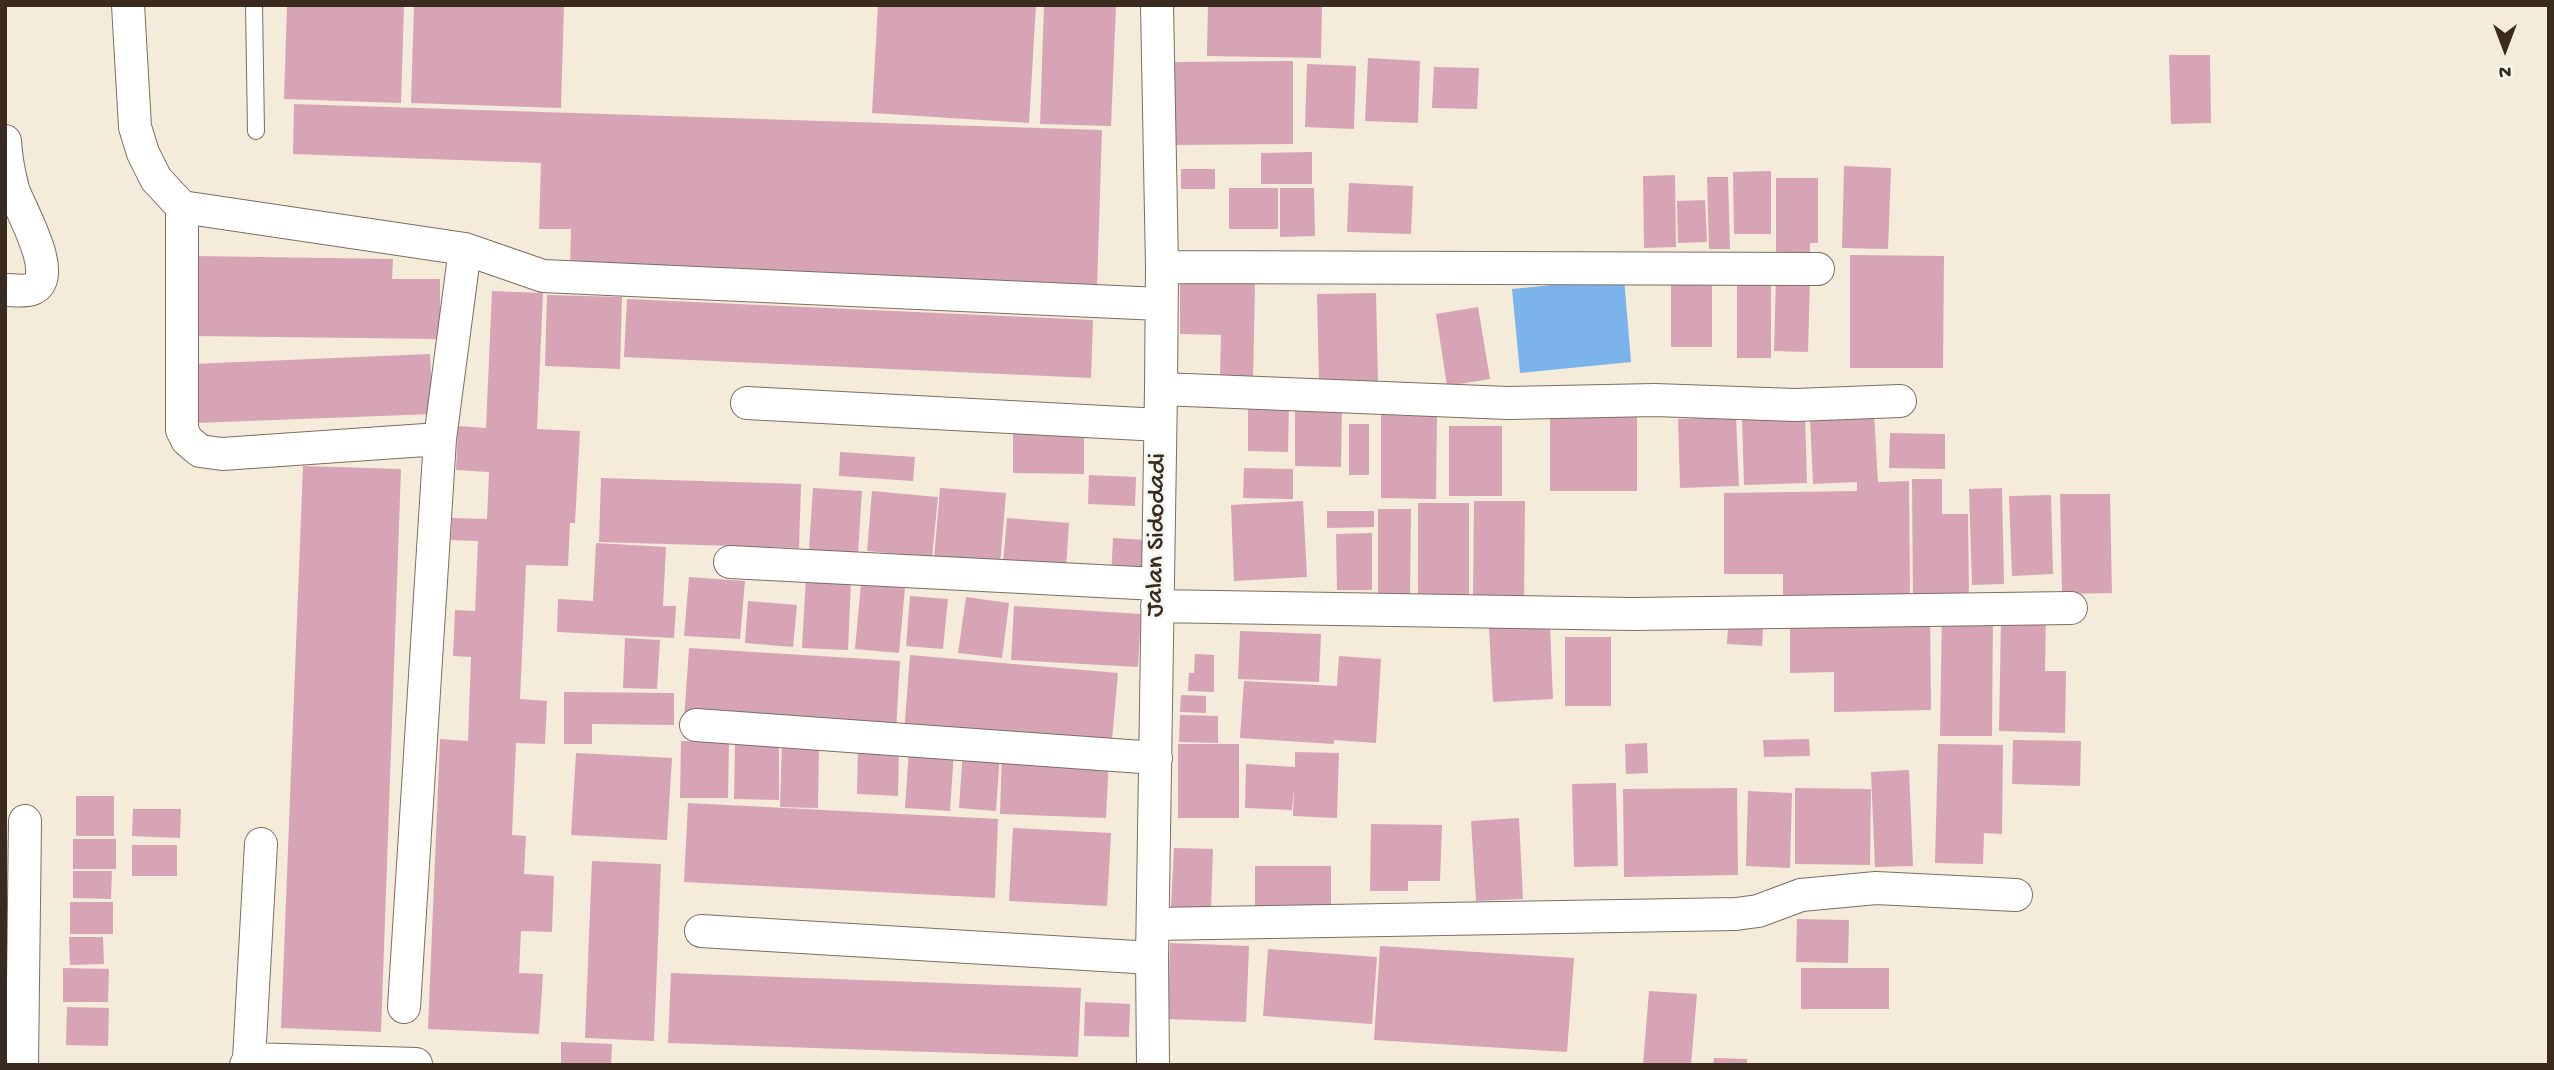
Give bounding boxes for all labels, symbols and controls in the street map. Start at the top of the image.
north arrow [2470,14,2540,84]
text: N [2499,59,2511,82]
street label: Jalan Sidodadi [1141,453,1175,617]

